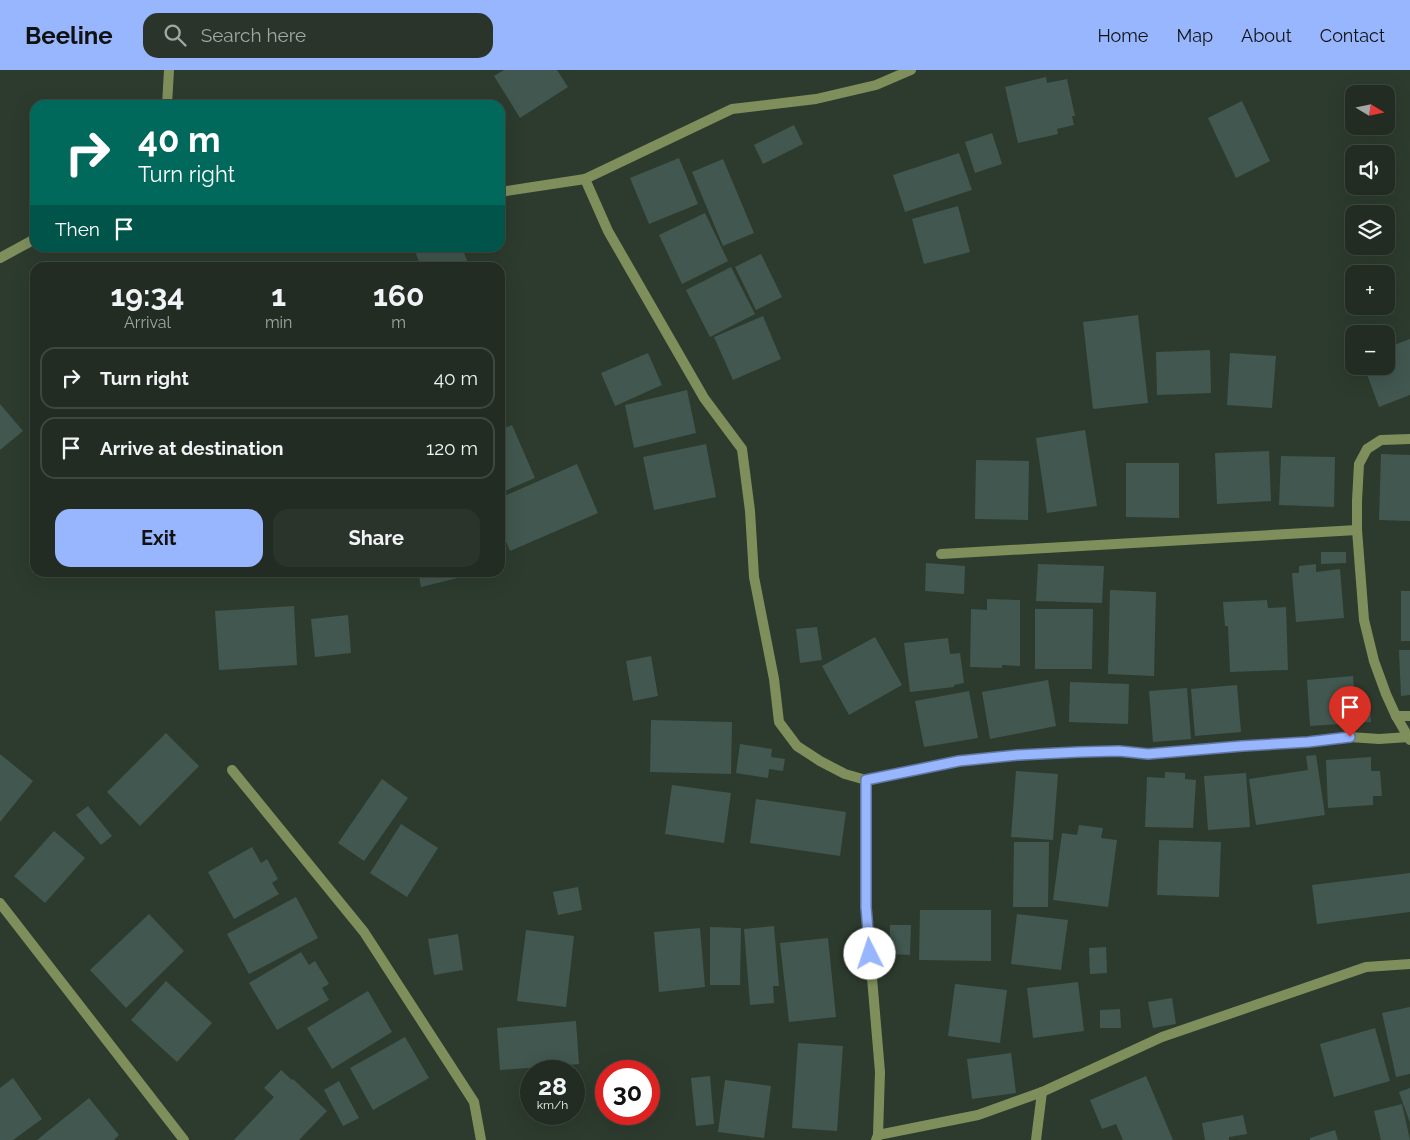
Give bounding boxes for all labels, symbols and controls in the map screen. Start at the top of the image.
search box [143,13,493,58]
text: Beeline [25,21,113,50]
icon: search [161,21,189,49]
text: Search here [201,24,306,46]
text: Home [1097,25,1148,46]
text: Map [1176,25,1213,46]
text: About [1241,25,1292,46]
text: Contact [1320,25,1385,46]
north arrow [1345,85,1395,135]
map controls [1345,85,1395,375]
text: 40 m [138,119,220,160]
icon: right [55,120,120,185]
button: sound [1345,145,1395,195]
text: Turn right [138,161,235,187]
button: layers [1345,205,1395,255]
icon: arrive [110,215,138,243]
text: Then [55,218,100,240]
button: + [1345,265,1395,315]
text: 19:34 [111,278,184,313]
text: 1 [271,278,286,313]
text: 160 [373,278,424,313]
text: Arrival [124,313,171,332]
text: min [265,313,292,332]
text: m [391,313,406,332]
button: − [1345,325,1395,375]
icon: right [57,364,85,392]
text: Turn right [100,367,189,389]
text: 40 m [434,367,478,389]
icon: arrive [57,434,85,462]
text: Arrive at destination [100,437,284,459]
text: 120 m [426,437,478,459]
button: Exit [55,509,263,567]
button: Share [273,509,480,567]
pin [1329,686,1371,737]
icon: arrive [1336,693,1364,721]
position arrow [843,927,895,979]
speed limit sign: 30 [595,1060,660,1125]
text: 28 [538,1071,567,1101]
text: km/h [537,1098,568,1112]

